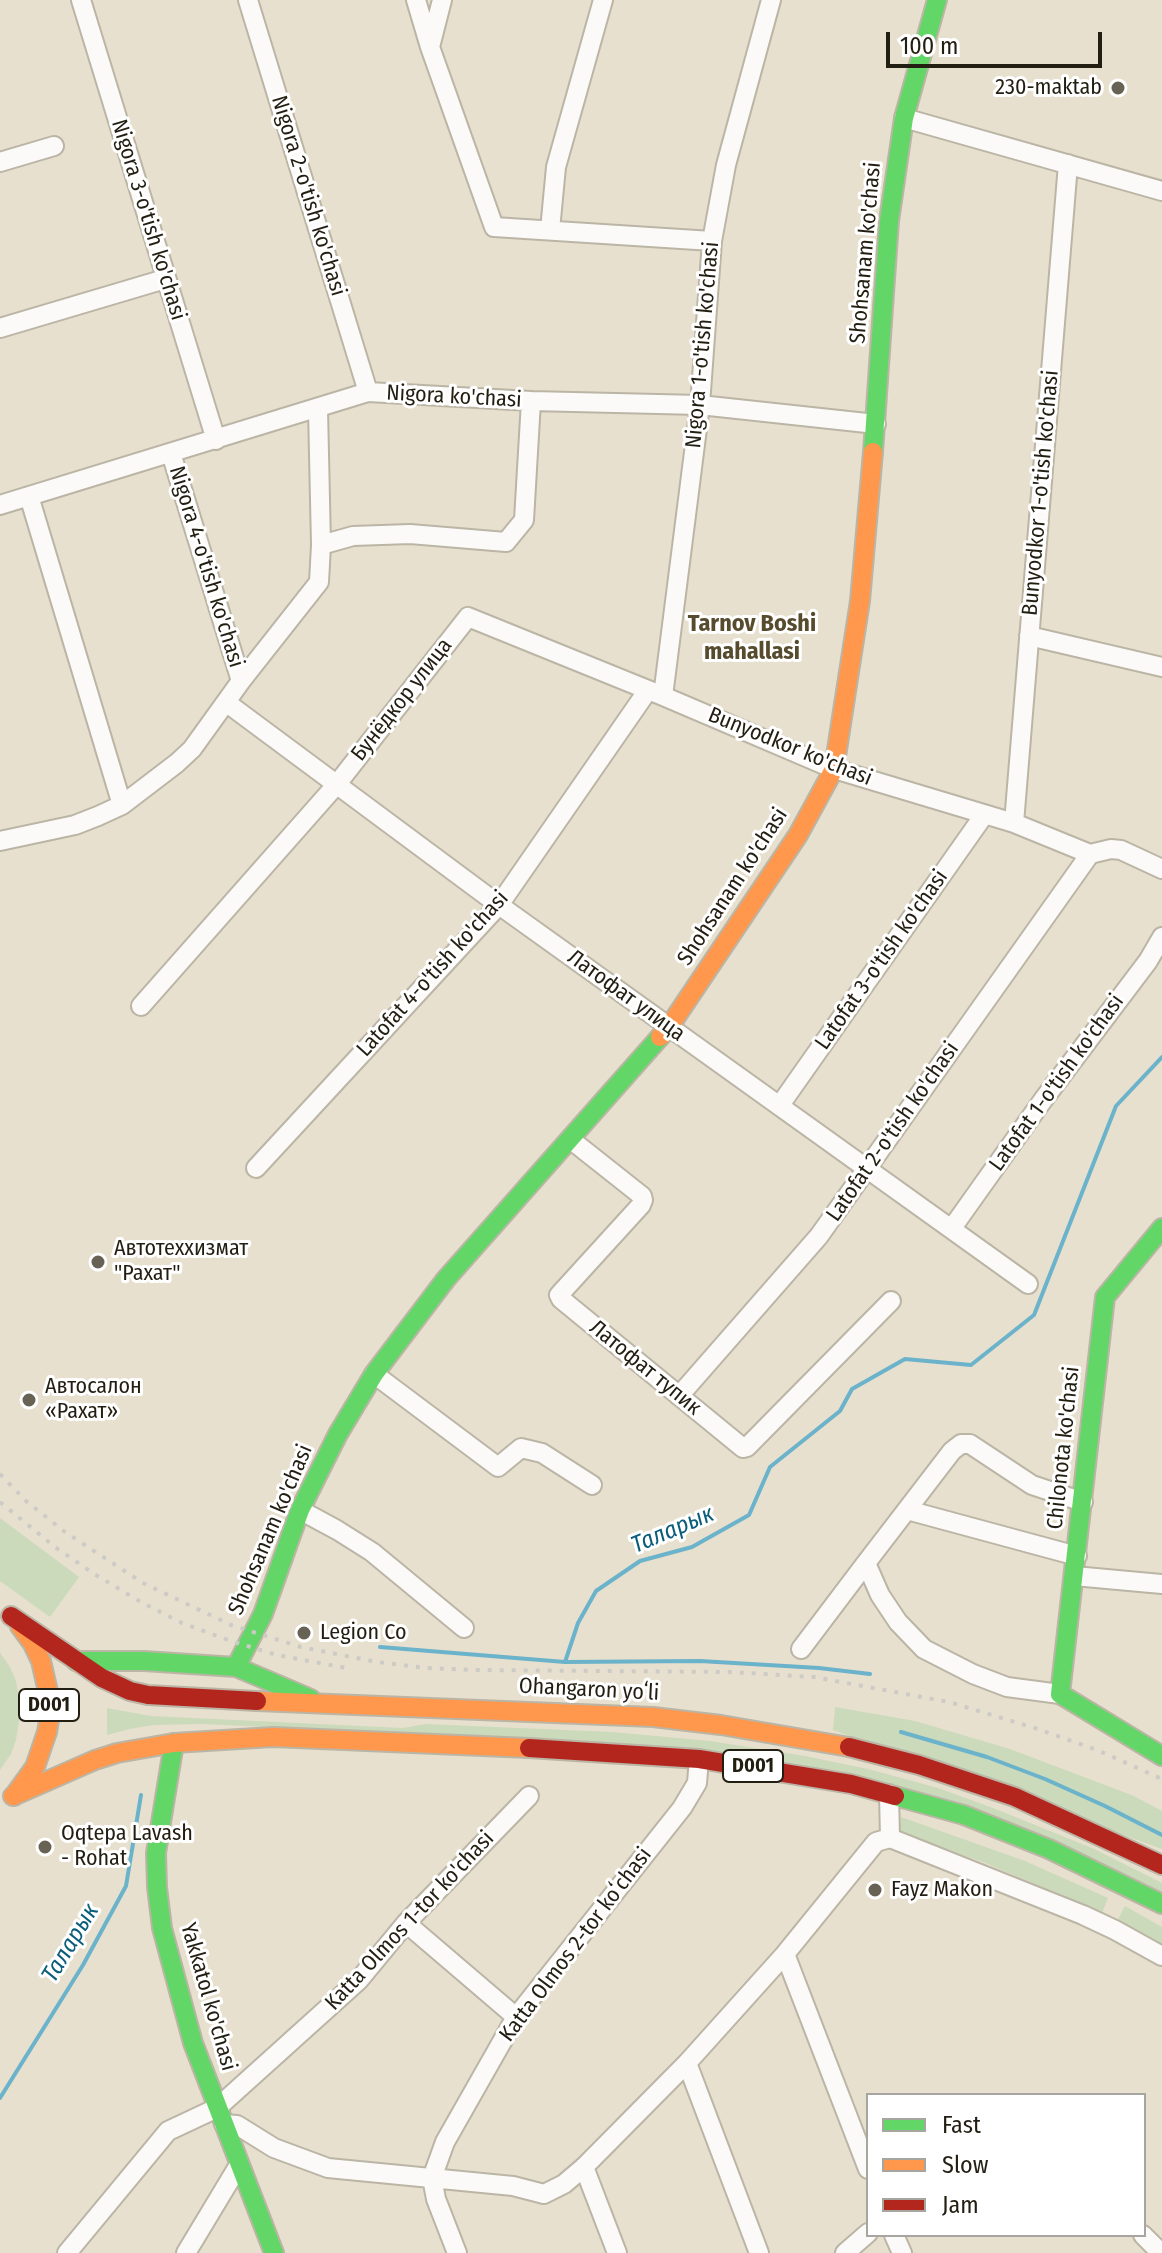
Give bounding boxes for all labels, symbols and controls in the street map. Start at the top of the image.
scale bar [890,16,1106,66]
text: 100 m [900,32,958,60]
place label: 230-maktab [995,75,1102,101]
marker: 230-maktab [1109,79,1127,97]
street label: Nigora 2-o'tish ko'chasi [265,93,351,299]
street label: Nigora 3-o'tish ko'chasi [105,116,191,324]
street label: Shohsanam ko'chasi [845,161,887,345]
street label: Nigora 1-o'tish ko'chasi [681,241,725,449]
street label: Bunyodkor 1-o'tish ko'chasi [1017,369,1065,617]
street label: Nigora ko'chasi [386,380,522,414]
street label: Nigora 4-o'tish ko'chasi [163,463,249,671]
district label: Tarnov Boshi mahallasi [688,610,816,666]
street label: Бунёдкор улица [346,633,458,767]
street label: Bunyodkor ko'chasi [704,702,876,792]
street label: Shohsanam ko'chasi [672,803,794,971]
street label: Latofat 3-o'tish ko'chasi [810,865,954,1055]
street label: Latofat 4-o'tish ko'chasi [352,886,514,1062]
street label: Латофат улица [562,945,690,1047]
street label: Latofat 1-o'tish ko'chasi [984,989,1130,1177]
street label: Latofat 2-o'tish ko'chasi [821,1037,965,1227]
place label: Автотеххизмат "Рахат" [114,1236,248,1288]
marker: Автотеххизмат "Рахат" [89,1253,107,1271]
street label: Латофат тупик [584,1315,706,1421]
street label: Chilonota ko'chasi [1042,1365,1086,1531]
place label: Автосалон «Рахат» [45,1374,142,1426]
marker: Автосалон «Рахат» [20,1391,38,1409]
street label: Shohsanam ko'chasi [223,1441,319,1619]
water label: Таларык [627,1500,719,1560]
place label: Legion Co [320,1620,407,1646]
marker: Legion Co [295,1624,313,1642]
street label: Ohangaron yoʻli [518,1673,660,1707]
road number: D001 [19,1689,79,1721]
road number: D001 [723,1750,783,1782]
place label: Oqtepa Lavash - Rohat [61,1821,193,1872]
street label: Katta Olmos 1-tor ko'chasi [320,1826,500,2016]
marker: Oqtepa Lavash - Rohat [36,1838,54,1856]
street label: Katta Olmos 2-tor koʻchasi [494,1843,658,2047]
place label: Fayz Makon [891,1877,993,1903]
marker: Fayz Makon [866,1881,884,1899]
water label: Таларык [36,1898,106,1988]
street label: Yakkatol ko'chasi [174,1920,242,2074]
legend [866,2093,1146,2237]
text: Fast [942,2111,981,2139]
text: Slow [942,2151,988,2179]
text: Jam [942,2191,979,2219]

